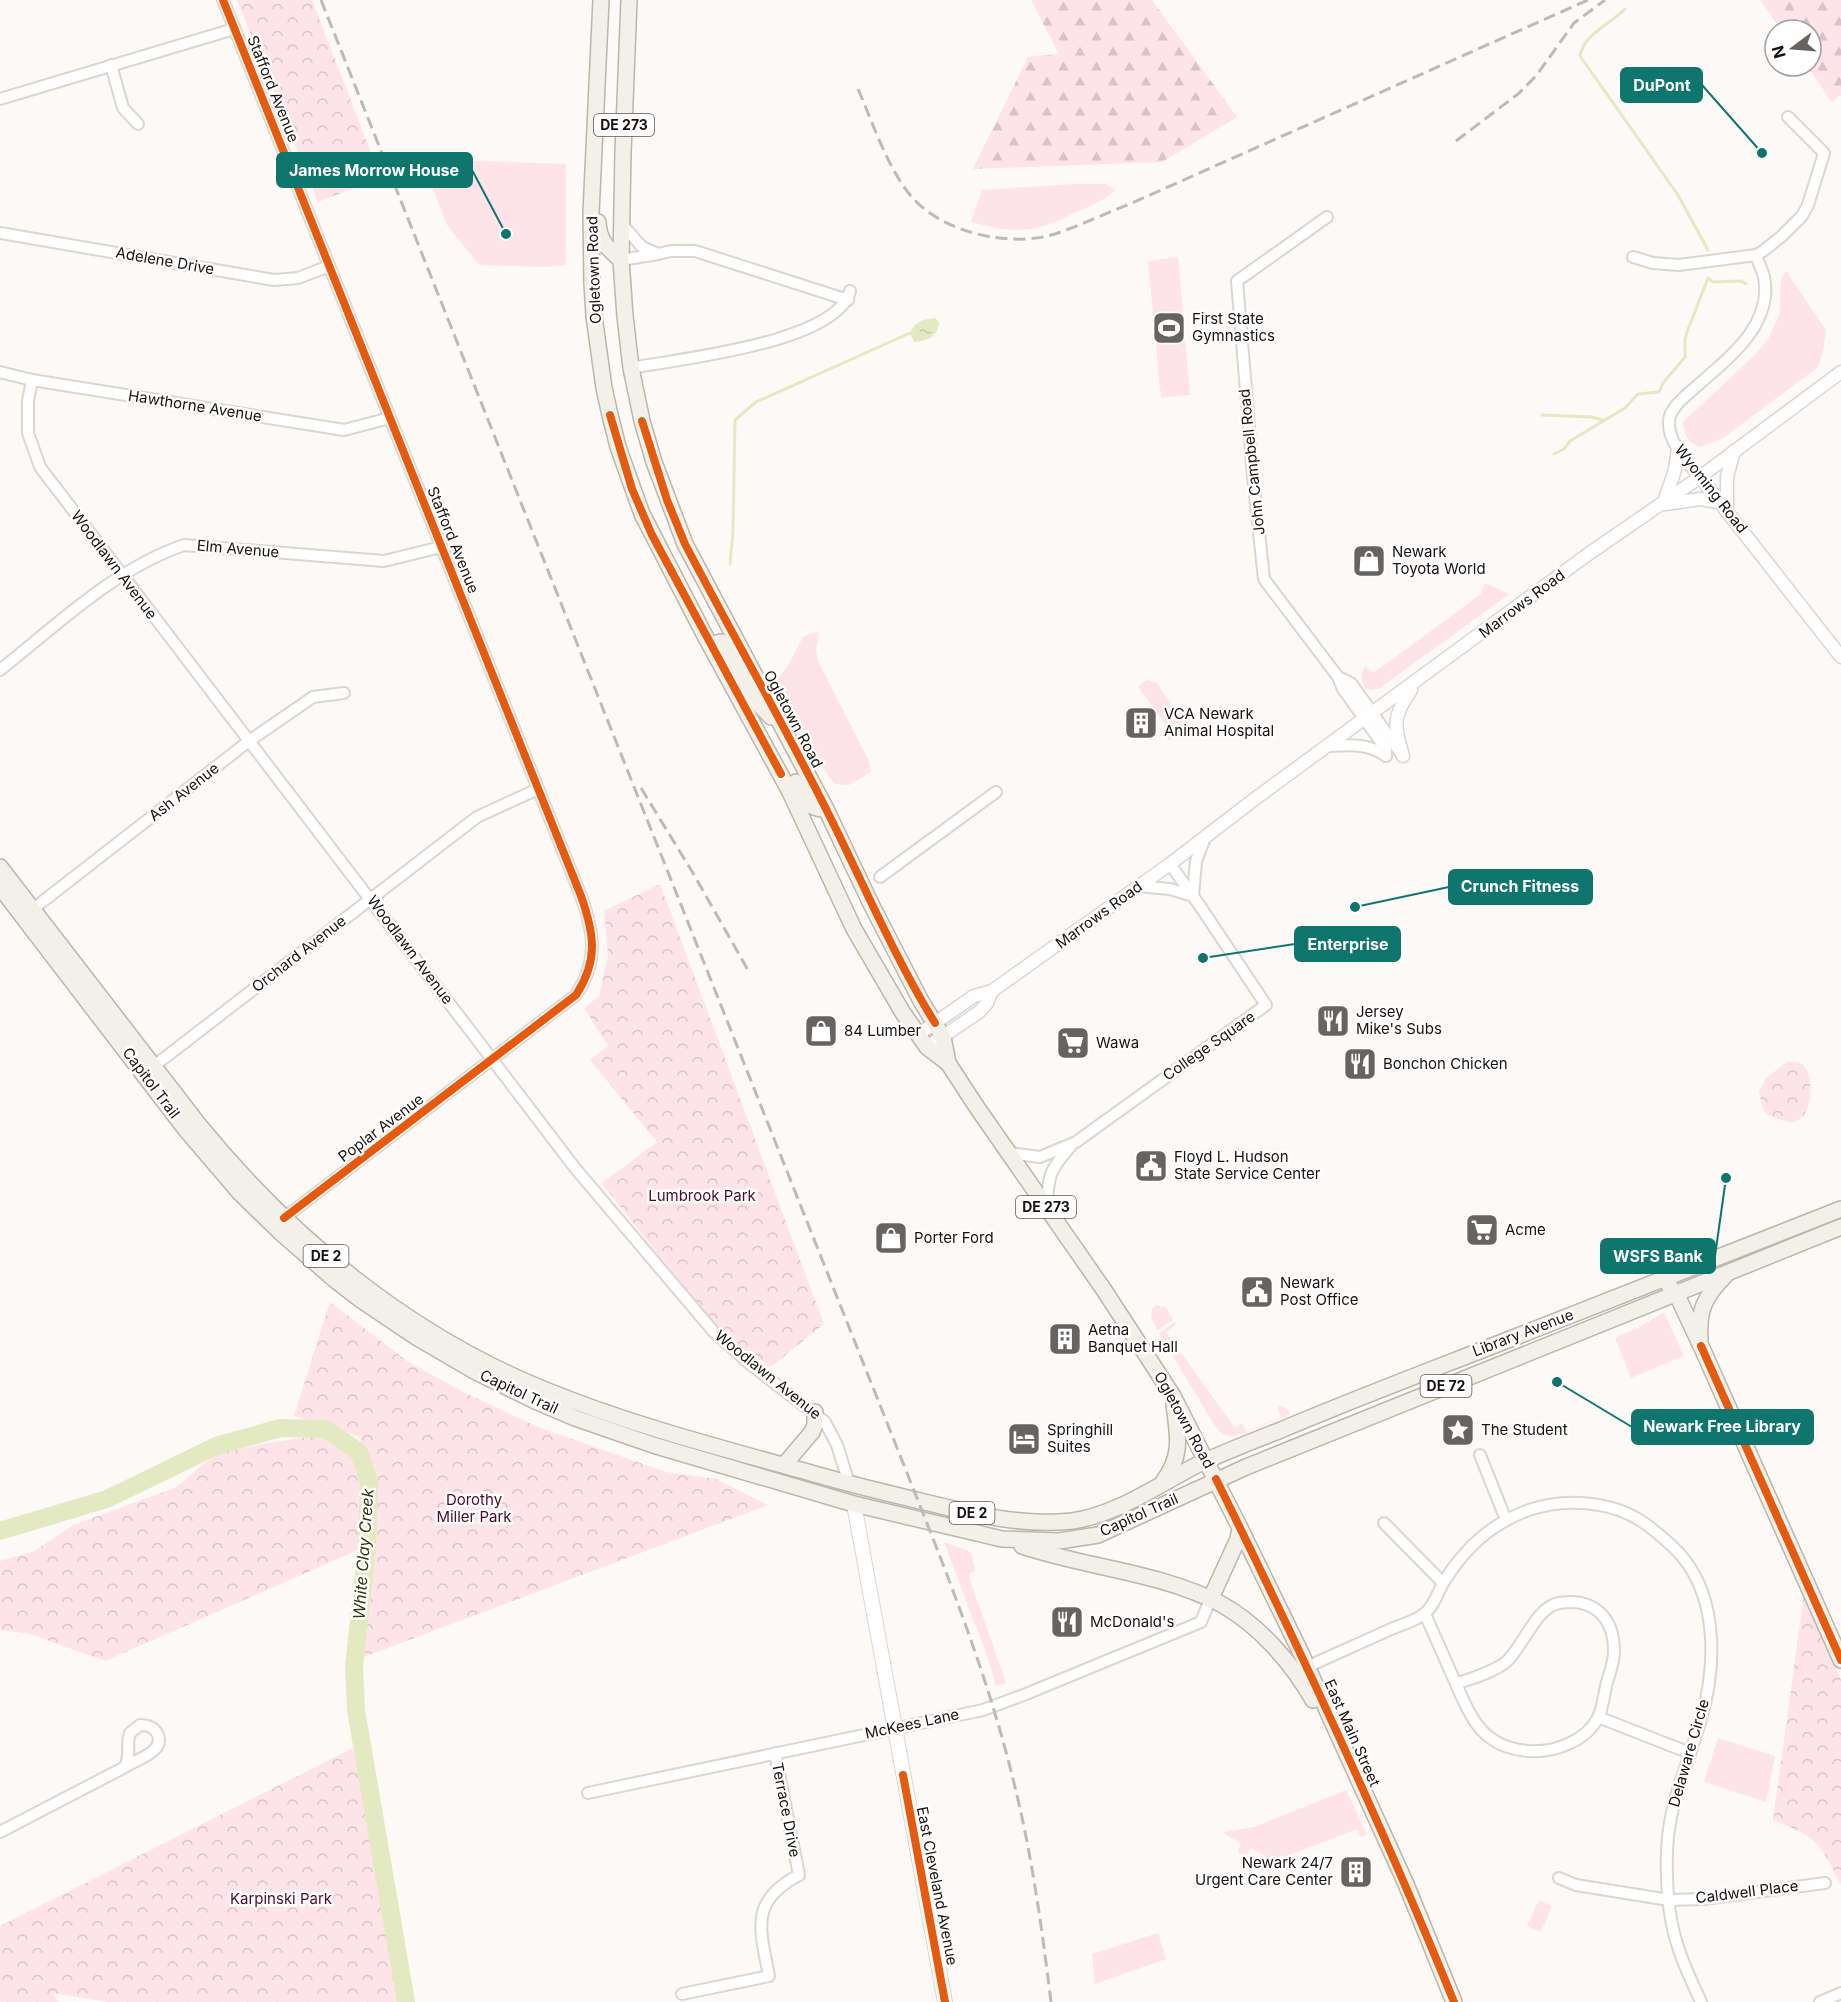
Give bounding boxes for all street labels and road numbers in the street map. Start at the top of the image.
street label: Stafford Avenue [243,33,304,145]
road number: DE 273 [594,114,654,136]
street label: Ogletown Road [582,216,605,324]
street label: Adelene Drive [114,242,216,279]
street label: Hawthorne Avenue [127,386,263,425]
street label: John Campbell Road [1234,388,1269,536]
street label: Wyoming Road [1671,441,1752,537]
street label: Stafford Avenue [423,484,484,596]
street label: Woodlawn Avenue [67,507,161,623]
street label: Elm Avenue [196,535,280,562]
street label: Marrows Road [1475,565,1568,642]
street label: Ogletown Road [760,667,827,771]
street label: Ash Avenue [145,758,223,825]
street label: Marrows Road [1052,877,1146,952]
street label: Woodlawn Avenue [363,892,457,1008]
street label: Orchard Avenue [248,911,350,996]
street label: College Square [1159,1007,1259,1084]
street label: Capitol Trail [119,1043,184,1122]
street label: Poplar Avenue [334,1089,427,1166]
road number: DE 273 [1016,1196,1076,1218]
road number: DE 2 [304,1245,348,1267]
street label: Library Avenue [1470,1305,1576,1361]
street label: Woodlawn Avenue [711,1326,825,1423]
street label: Capitol Trail [477,1365,561,1418]
street label: Ogletown Road [1150,1368,1219,1472]
road number: DE 72 [1420,1375,1472,1397]
street label: Capitol Trail [1097,1489,1181,1540]
road number: DE 2 [950,1502,994,1524]
street label: East Main Street [1320,1676,1385,1789]
street label: Delaware Circle [1664,1697,1713,1809]
street label: McKees Lane [863,1704,961,1743]
street label: Terrace Drive [768,1761,805,1859]
street label: East Cleveland Avenue [913,1805,962,1967]
street label: Caldwell Place [1694,1876,1799,1907]

